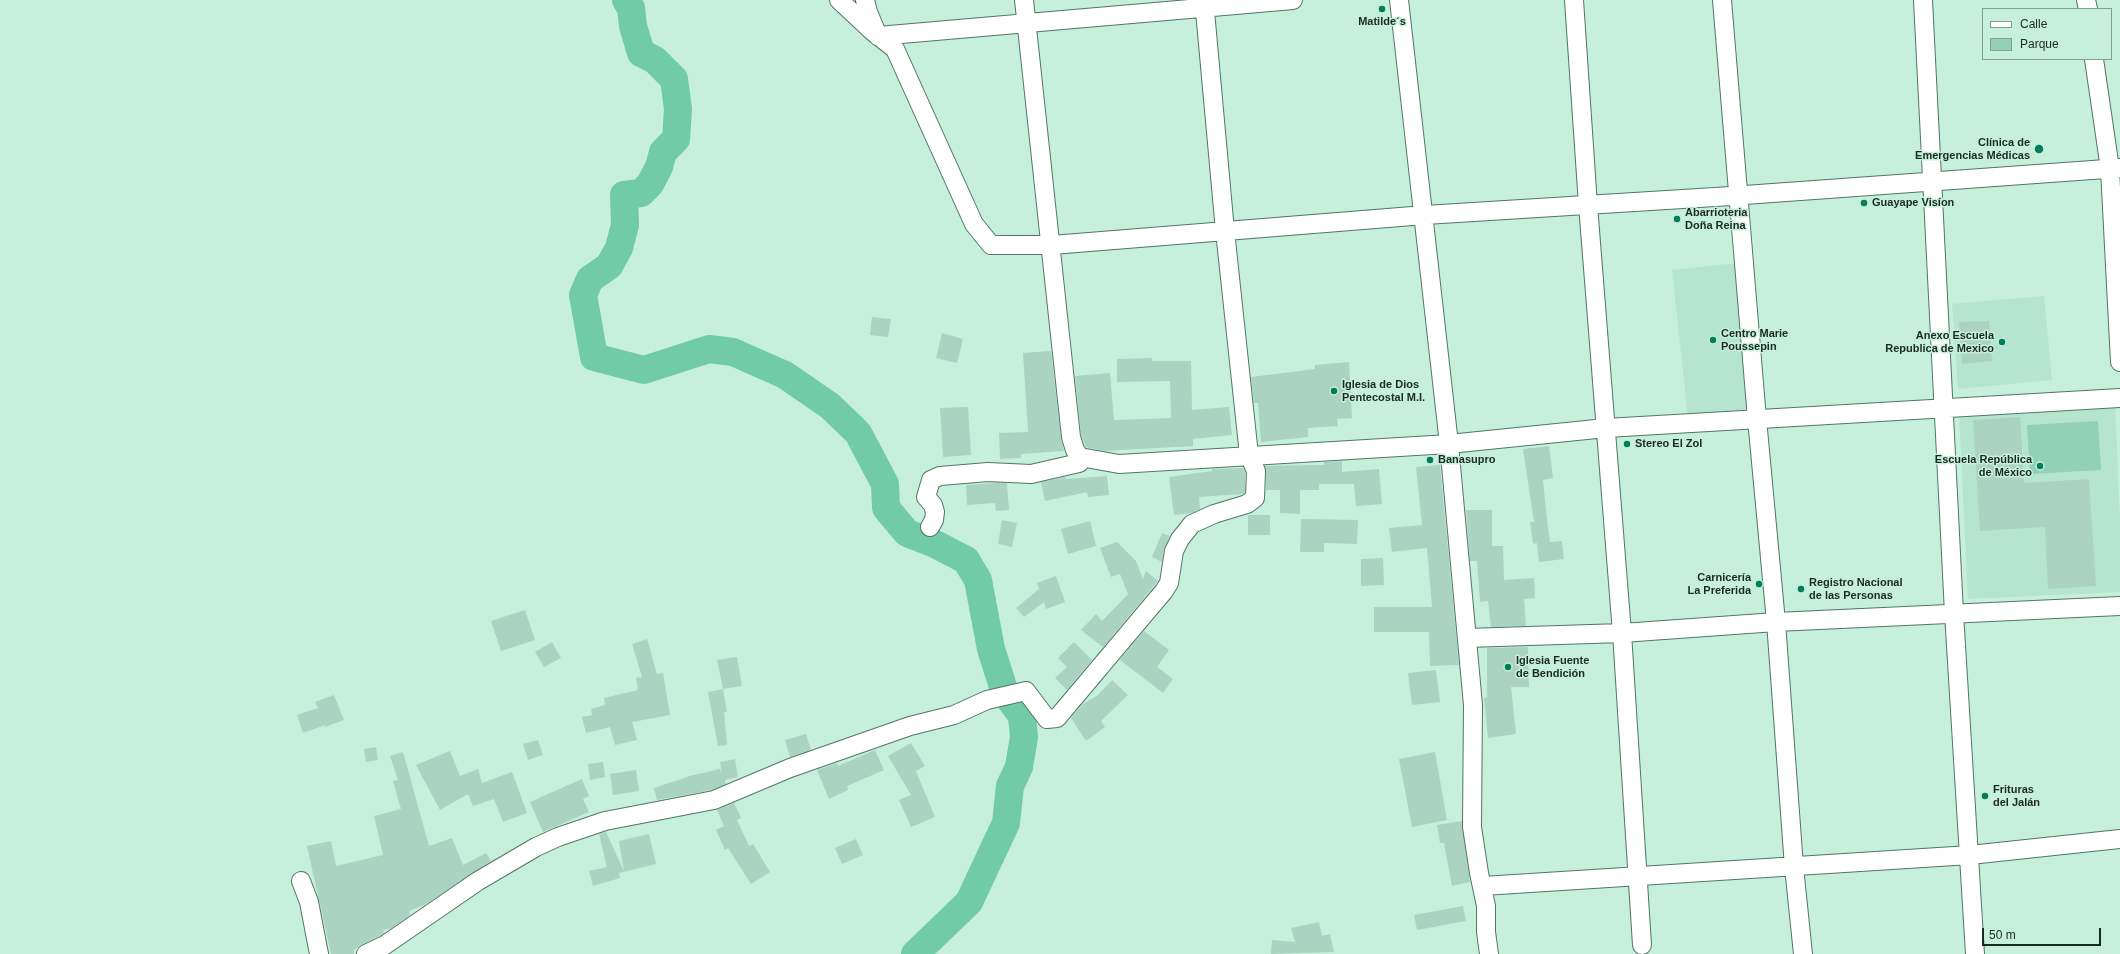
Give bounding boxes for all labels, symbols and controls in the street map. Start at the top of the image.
marker: Matilde´s [1377,4,1387,14]
legend [1982,8,2112,60]
place label: Matilde´s [1358,15,1406,29]
text: Calle [2020,17,2047,31]
text: Parque [2020,37,2059,51]
place label: Clínica de Emergencias Médicas [1915,136,2030,162]
marker: Clínica de Emergencias Médicas [2033,143,2045,155]
place label: Guayape Visíon [1872,196,1954,210]
marker: Guayape Visíon [1859,198,1869,208]
place label: Abarrioteria Doña Reina [1685,206,1747,232]
marker: Abarrioteria Doña Reina [1672,214,1682,224]
place label: Centro Marie Poussepin [1721,327,1788,353]
place label: Anexo Escuela Republica de Mexico [1885,329,1994,355]
marker: Centro Marie Poussepin [1708,335,1718,345]
marker: Anexo Escuela Republica de Mexico [1997,337,2007,347]
place label: Iglesia de Dios Pentecostal M.I. [1342,378,1425,404]
marker: Iglesia de Dios Pentecostal M.I. [1329,386,1339,396]
place label: Stereo El Zol [1635,437,1702,451]
marker: Stereo El Zol [1622,439,1632,449]
place label: Banasupro [1438,453,1495,467]
place label: Escuela República de México [1935,453,2032,479]
marker: Banasupro [1425,455,1435,465]
marker: Escuela República de México [2035,461,2045,471]
place label: Carnicería La Preferida [1687,571,1751,597]
place label: Registro Nacional de las Personas [1809,576,1903,602]
marker: Carnicería La Preferida [1754,579,1764,589]
marker: Registro Nacional de las Personas [1796,584,1806,594]
place label: Iglesia Fuente de Bendición [1516,654,1589,680]
marker: Iglesia Fuente de Bendición [1503,662,1513,672]
place label: Frituras del Jalán [1993,783,2040,809]
marker: Frituras del Jalán [1980,791,1990,801]
scale bar [1984,920,2103,946]
text: 50 m [1989,928,2016,942]

